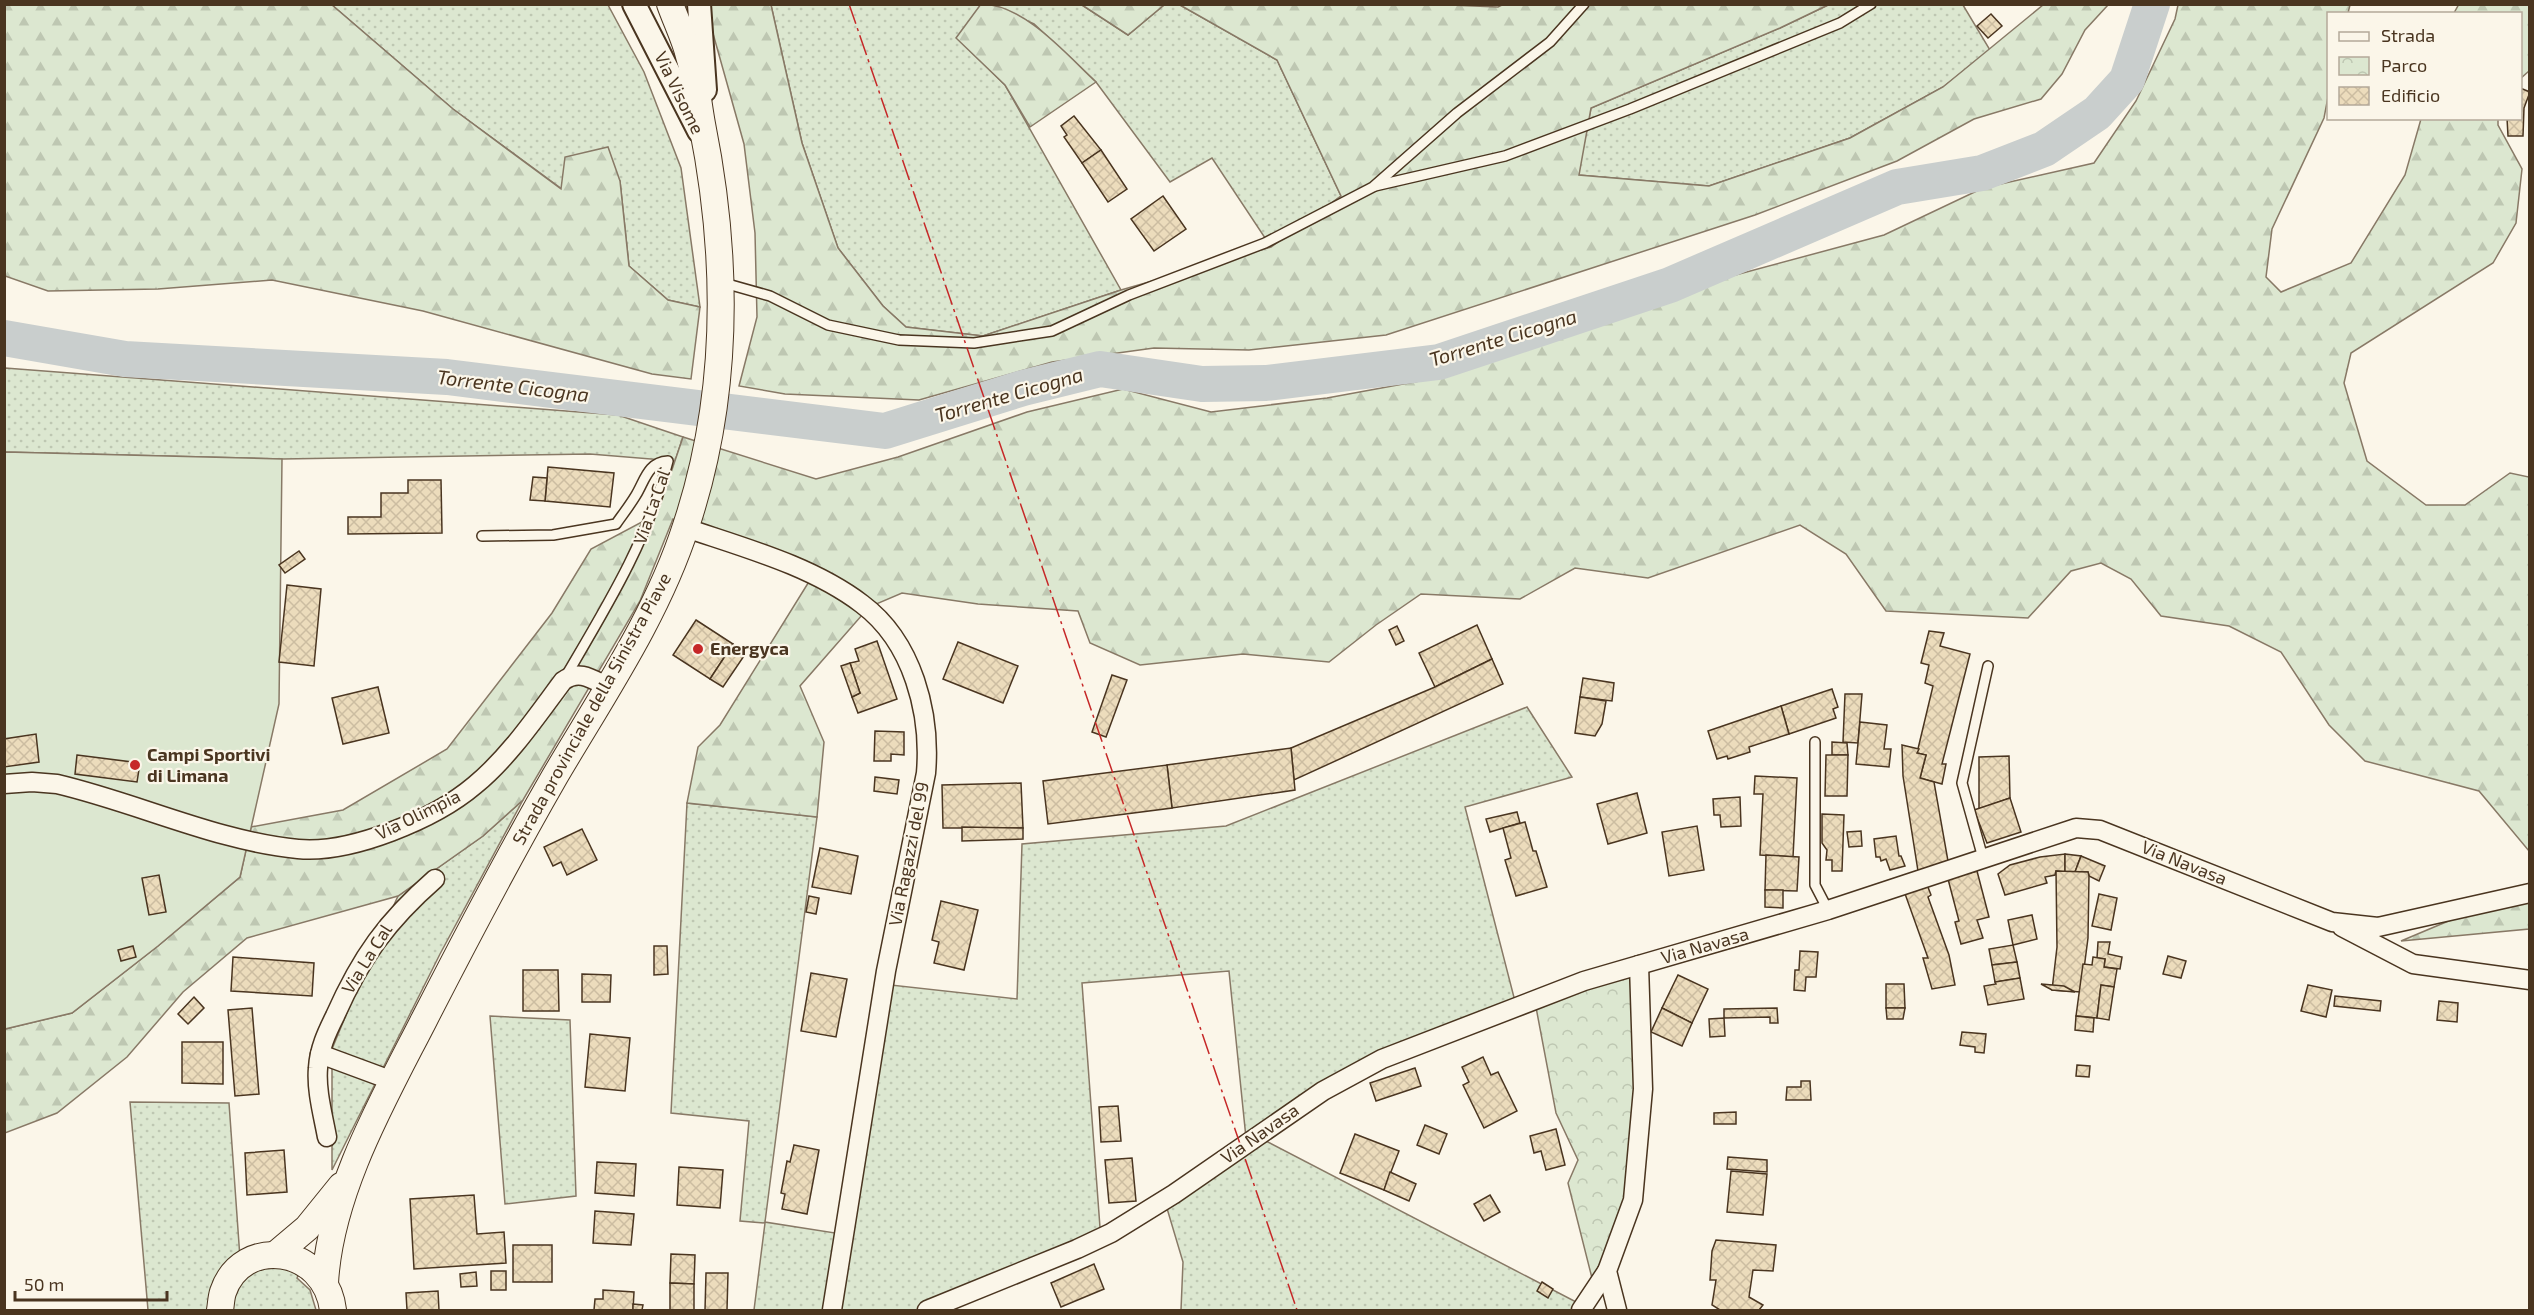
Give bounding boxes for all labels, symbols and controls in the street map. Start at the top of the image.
legend [2327,12,2522,120]
text: Strada [2381,24,2435,46]
street label: Via Visome [650,48,709,137]
text: Parco [2381,54,2427,76]
text: Edificio [2381,84,2440,106]
water label: Torrente Cicogna [1426,303,1579,371]
water label: Torrente Cicogna [932,361,1086,427]
water label: Torrente Cicogna [436,364,591,406]
street label: Via La Cal [628,466,674,547]
street label: Strada provinciale della Sinistra Piave [507,569,675,848]
place label: Energyca [710,637,789,659]
marker: Energyca [691,642,705,656]
place label: Campi Sportivi di Limana [147,743,271,786]
marker: Campi Sportivi di Limana [128,758,142,772]
street label: Via Ragazzi del 99 [883,780,933,928]
street label: Via Olimpia [372,784,464,844]
street label: Via Navasa [2138,835,2230,889]
street label: Via La Cal [336,919,396,997]
street label: Via Navasa [1658,922,1751,968]
street label: Via Navasa [1216,1098,1303,1168]
scale bar [15,1264,166,1302]
text: 50 m [24,1273,64,1295]

